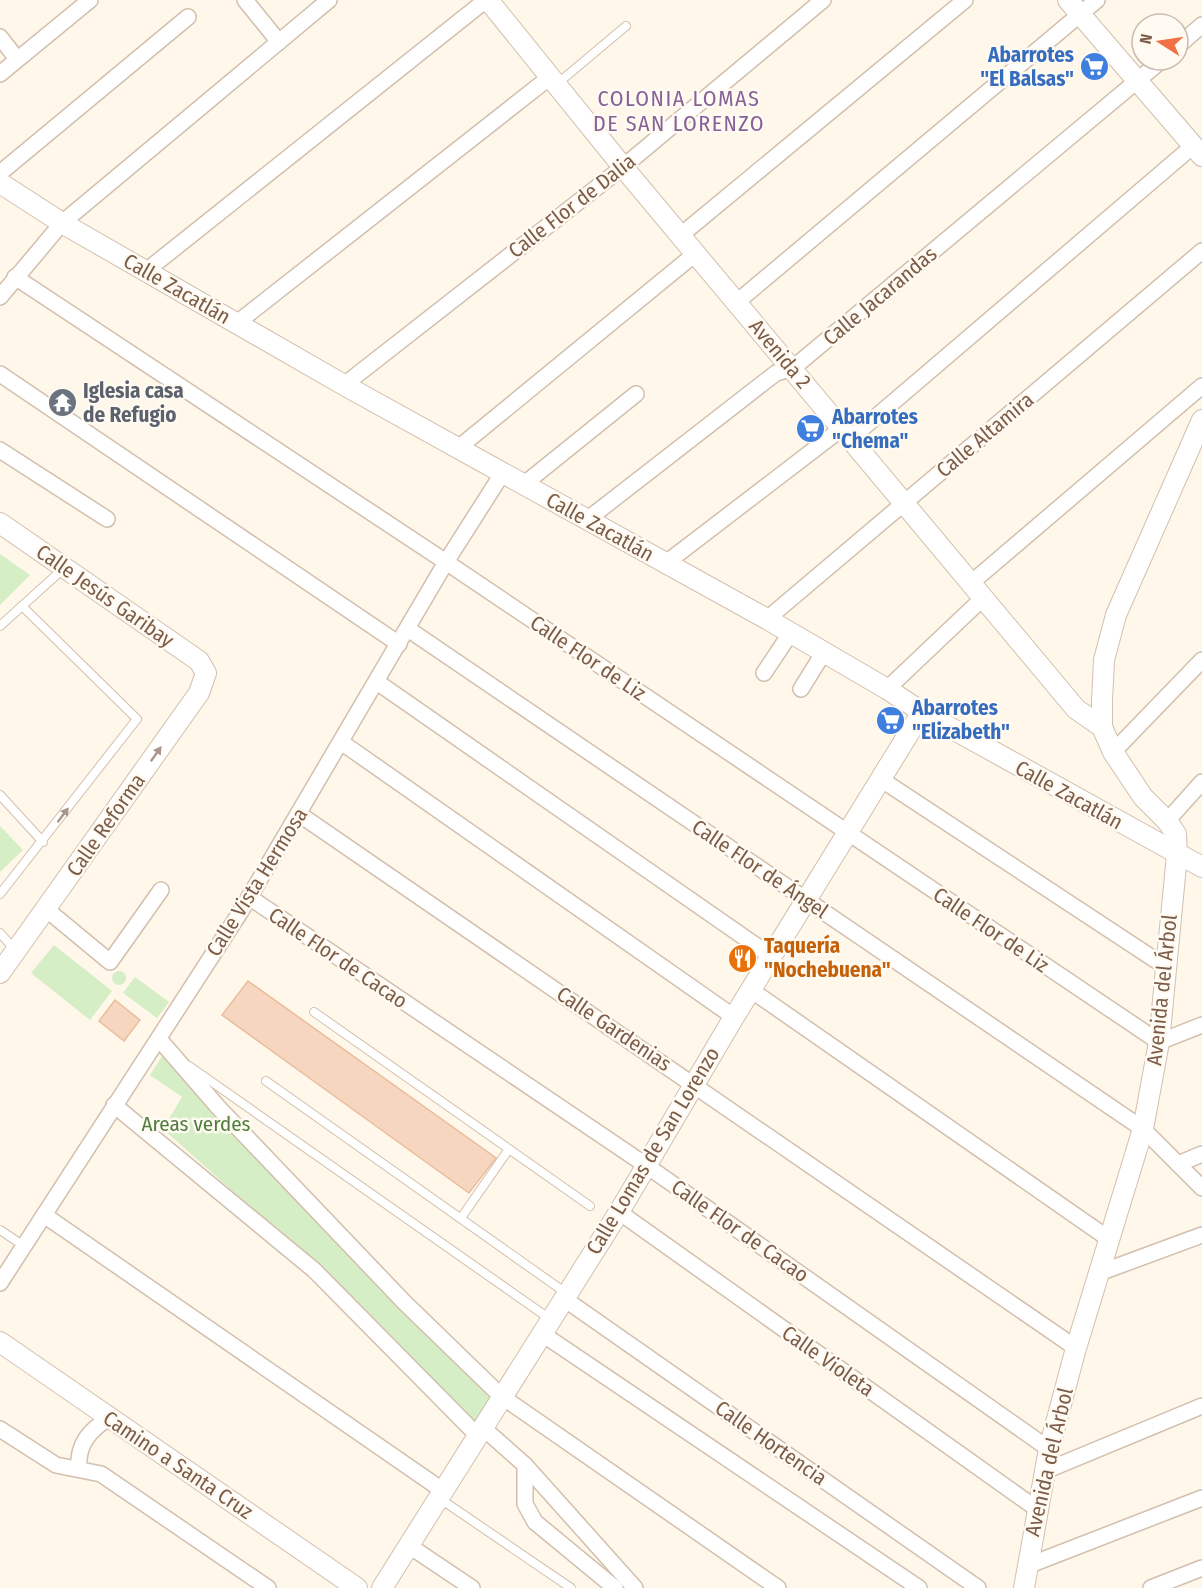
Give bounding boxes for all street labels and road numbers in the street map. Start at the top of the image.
street label: Calle Flor de Dalia [503,148,641,264]
street label: Calle Jacarandas [818,241,942,351]
street label: Calle Zacatlán [119,248,235,330]
street label: Avenida 2 [743,314,817,394]
street label: Calle Altamira [931,387,1039,483]
street label: Calle Zacatlán [542,487,658,567]
street label: Calle Jesús Garibay [31,539,179,653]
street label: Calle Flor de Liz [525,610,651,706]
street label: Calle Zacatlán [1011,755,1127,835]
street label: Calle Reforma [61,769,151,881]
street label: Calle Vista Hermosa [201,803,313,961]
street label: Calle Flor de Ángel [687,814,833,924]
street label: Calle Flor de Liz [928,882,1054,978]
street label: Calle Flor de Cacao [264,902,412,1014]
street label: Avenida del Árbol [1141,913,1183,1067]
street label: Calle Gardenias [552,981,676,1077]
street label: Calle Lomas de San Lorenzo [581,1043,725,1259]
street label: Calle Flor de Cacao [666,1174,814,1288]
street label: Calle Violeta [777,1320,879,1402]
street label: Avenida del Árbol [1019,1385,1079,1539]
street label: Calle Hortencia [710,1395,832,1491]
street label: Camino a Santa Cruz [98,1405,258,1525]

